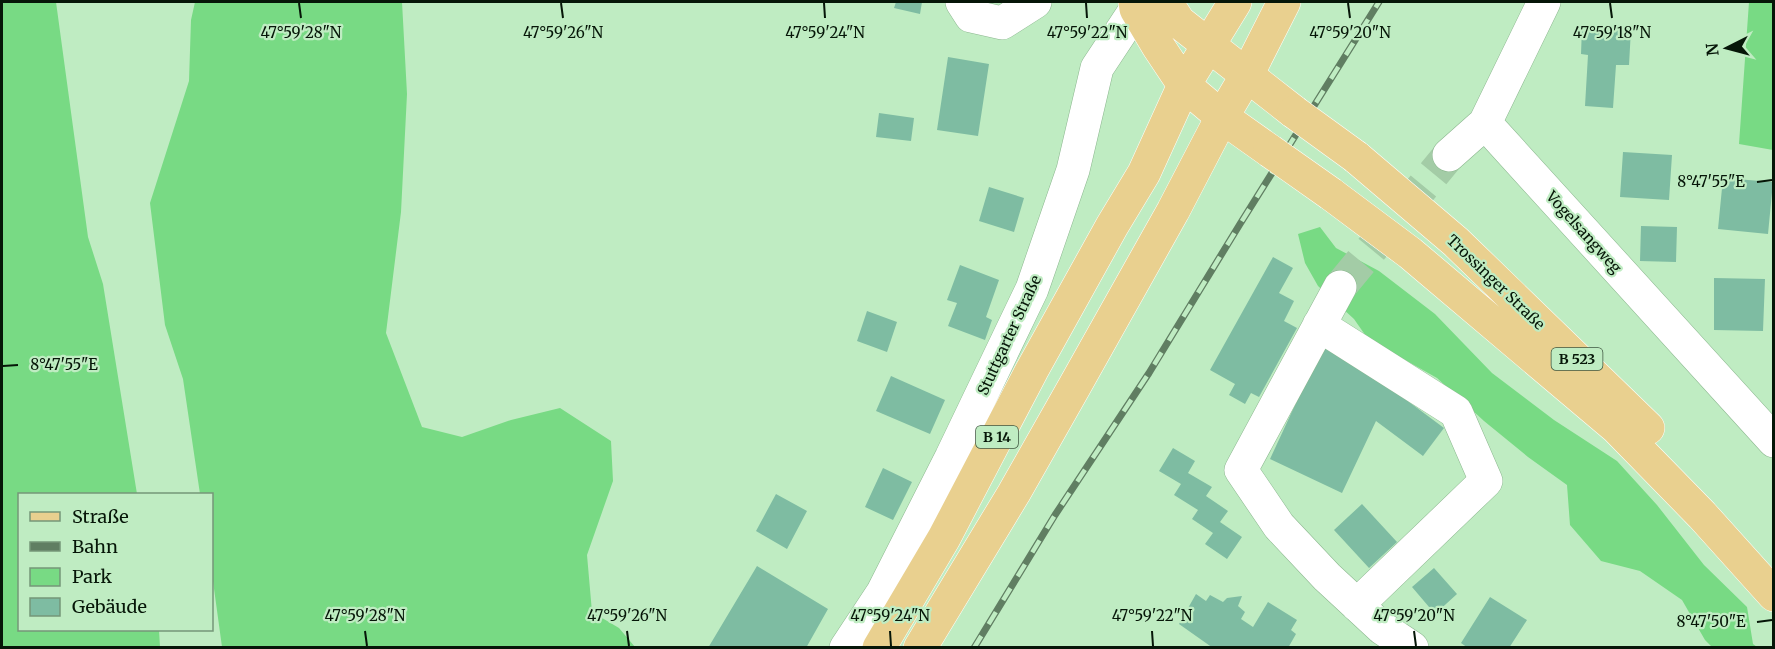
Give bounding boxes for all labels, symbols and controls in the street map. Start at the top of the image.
north arrow [1697,18,1757,78]
text: 47°59'28"N [261,23,342,42]
text: 47°59'26"N [523,23,603,42]
text: 47°59'24"N [785,23,865,42]
text: 47°59'22"N [1047,23,1128,42]
text: 47°59'20"N [1309,23,1391,42]
text: 47°59'18"N [1573,23,1652,42]
text: N [1701,42,1723,57]
text: 8°47'55"E [1677,172,1745,191]
street label: Vogelsangweg [1542,186,1626,277]
street label: Trossinger Straße [1443,230,1549,334]
street label: Stuttgarter Straße [973,272,1045,398]
road number: B 523 [1552,348,1602,370]
text: 8°47'55"E [30,355,98,374]
road number: B 14 [976,426,1018,448]
legend [18,493,213,631]
text: Straße [72,505,129,528]
text: Bahn [72,535,118,558]
text: Park [72,565,113,588]
text: Gebäude [72,595,147,618]
text: 47°59'28"N [325,606,406,625]
text: 47°59'26"N [587,606,667,625]
text: 47°59'24"N [850,606,930,625]
text: 47°59'22"N [1112,606,1193,625]
text: 47°59'20"N [1373,606,1455,625]
text: 8°47'50"E [1676,612,1746,631]

